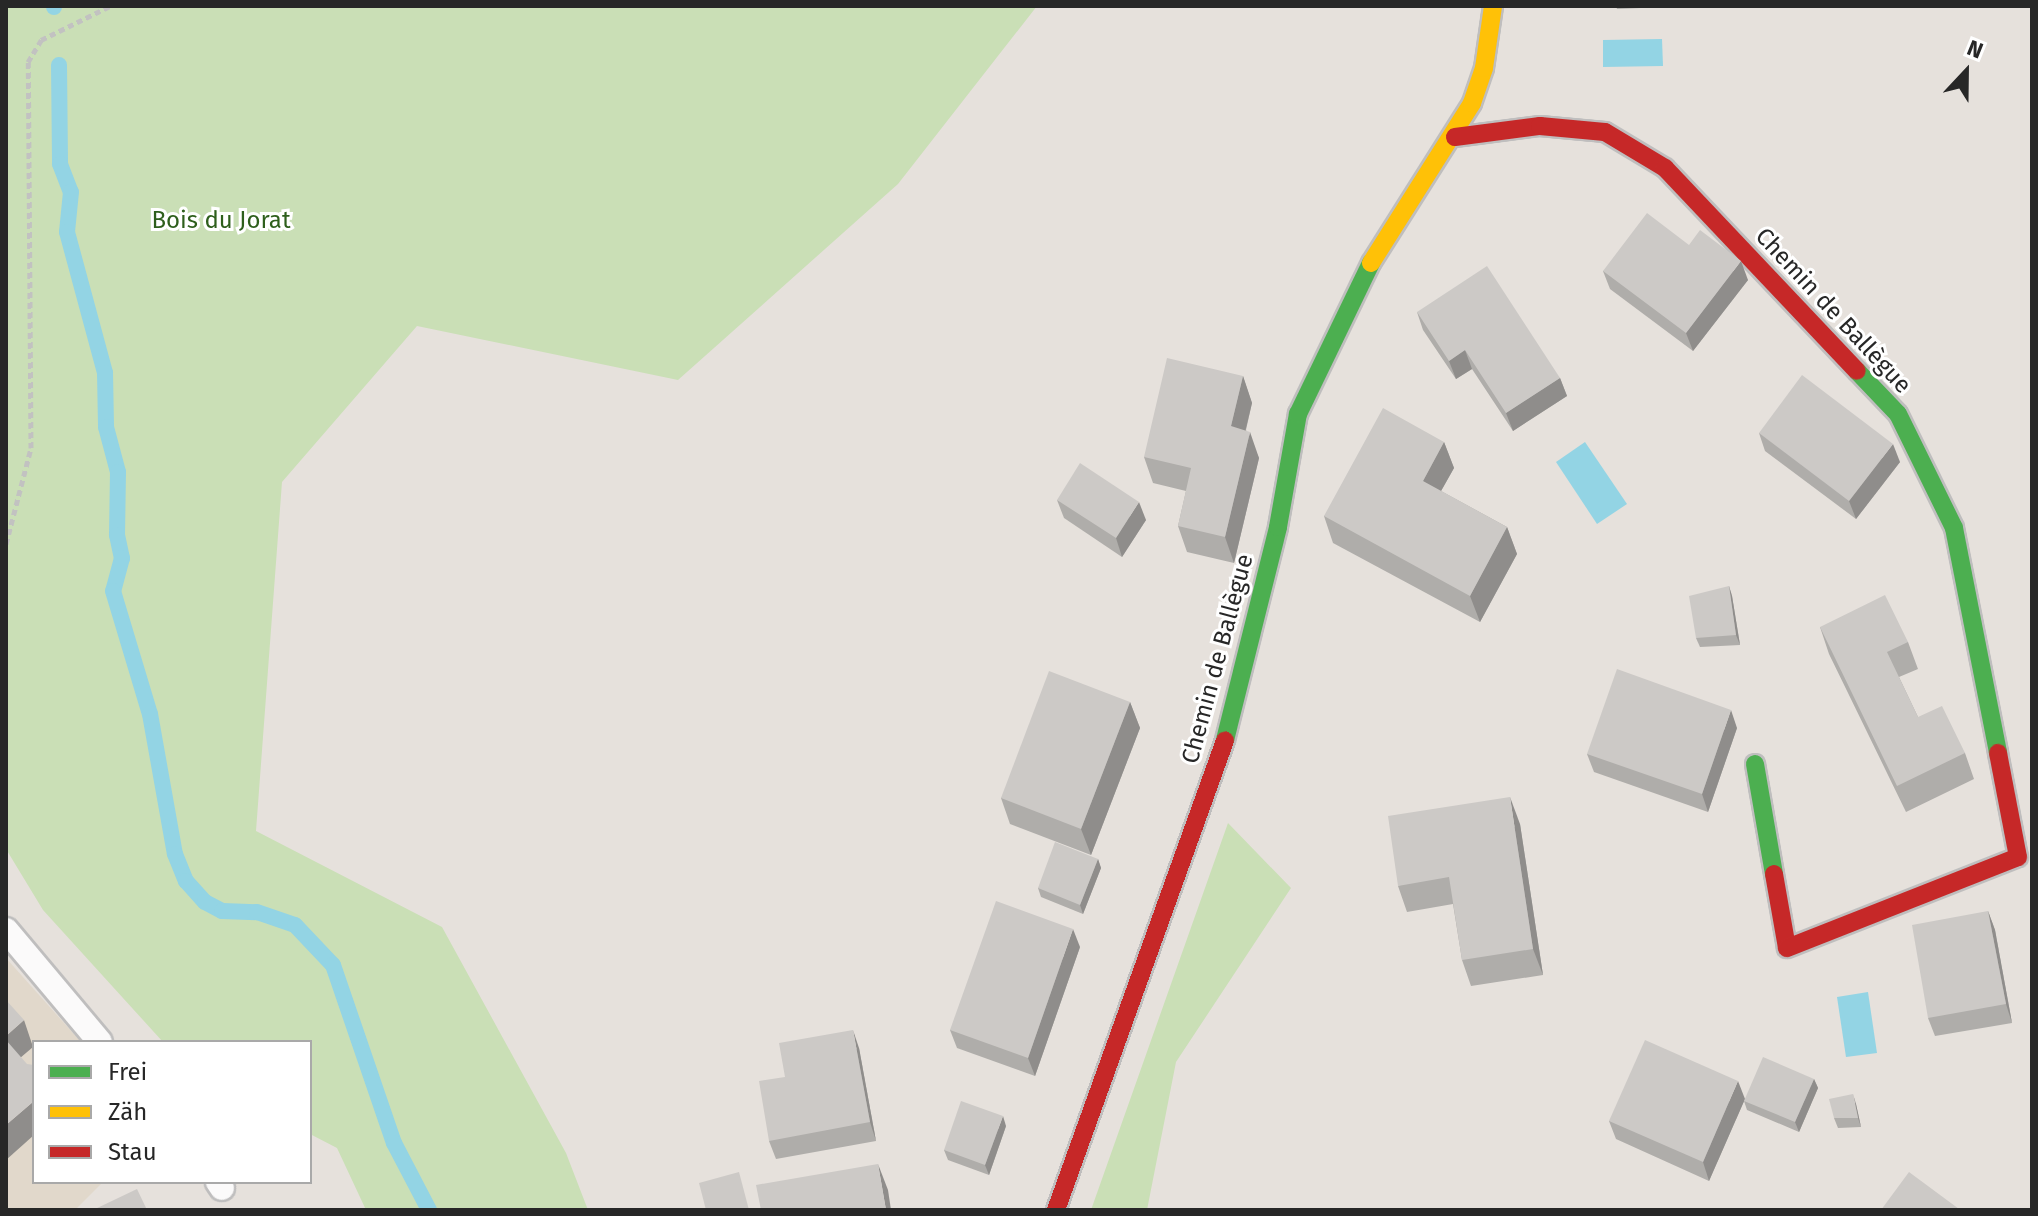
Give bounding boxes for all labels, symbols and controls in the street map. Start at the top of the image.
north arrow [1926,32,2006,112]
text: N [1963,34,1987,65]
park label: Bois du Jorat [151,207,291,235]
street label: Chemin de Ballègue [1749,222,1917,400]
street label: Chemin de Ballègue [1176,551,1260,767]
legend [32,1040,312,1184]
text: Frei [108,1058,147,1086]
text: Zäh [108,1098,147,1126]
text: Stau [108,1138,157,1166]

